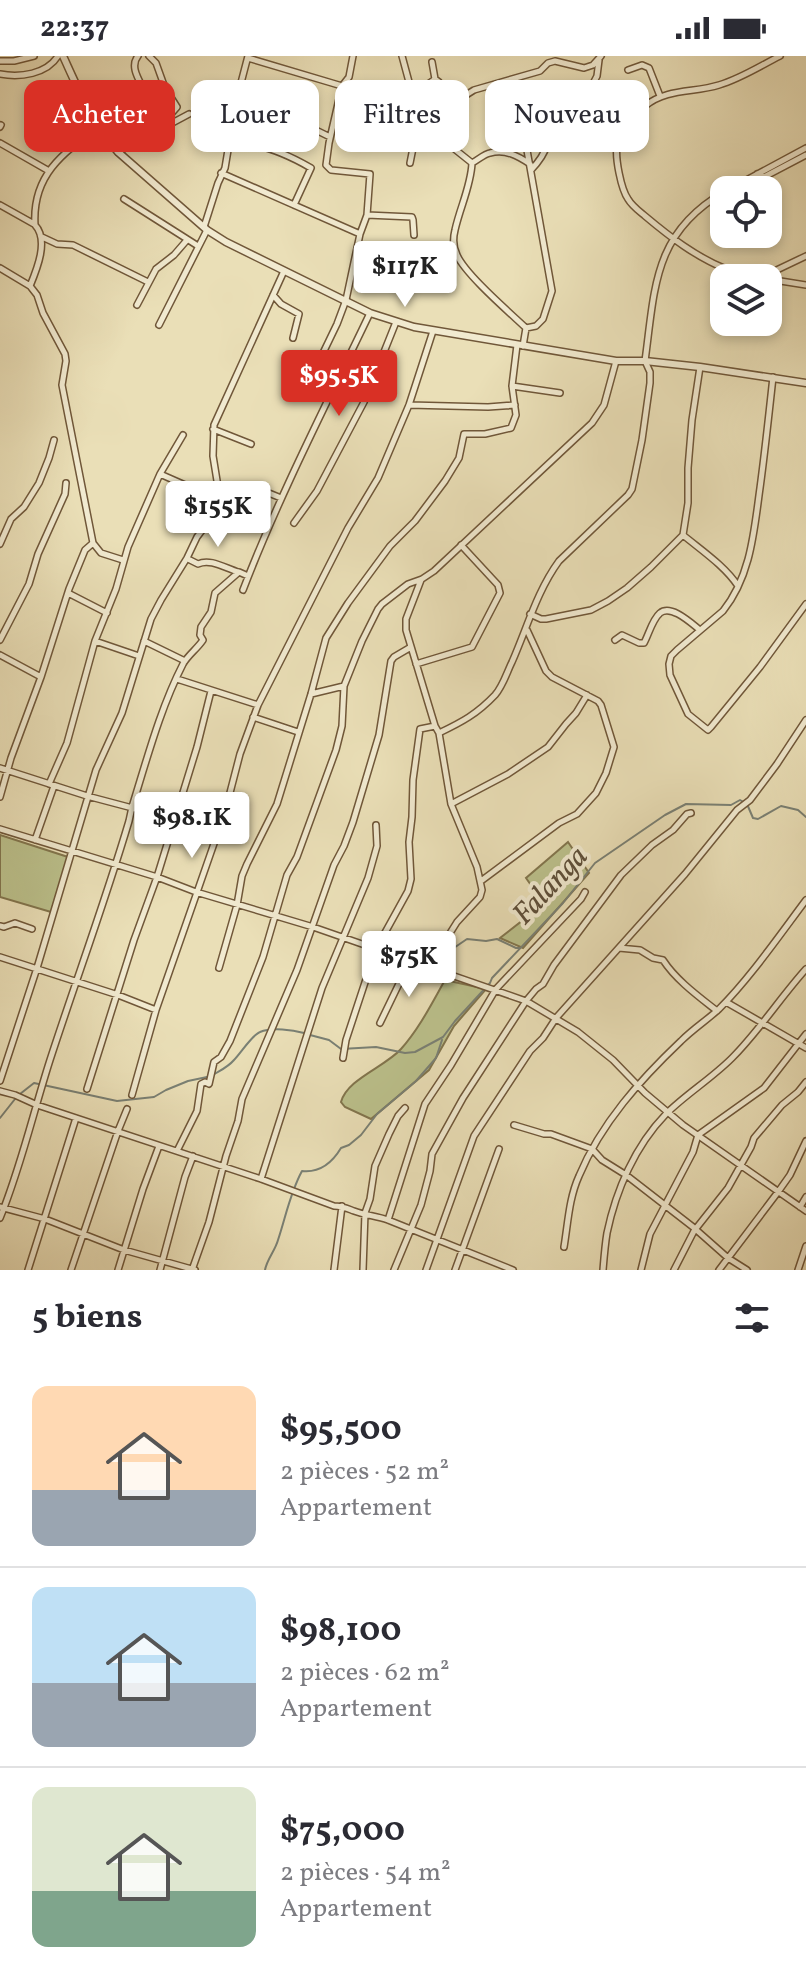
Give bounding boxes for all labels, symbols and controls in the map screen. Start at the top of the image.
text: 22:37 [40,7,109,49]
chip: Acheter [24,80,175,152]
chip: Louer [191,80,319,152]
chip: Filtres [335,80,469,152]
chip: Nouveau [485,80,649,152]
map controls [710,176,782,336]
button: locate [710,176,782,248]
pin: $117K [349,241,461,309]
text: $117K [372,249,438,285]
button: layers [710,264,782,336]
pin: $95.5K [274,350,404,418]
text: $95.5K [299,358,379,394]
pin: $155K [162,481,274,549]
text: $155K [184,489,252,525]
pin: $98.1K [127,792,257,860]
text: $98.1K [152,800,232,836]
water label: Falanga [504,837,598,935]
pin: $75K [362,931,456,999]
text: $75K [380,939,438,975]
text: 5 biens [32,1295,142,1342]
icon: filters [730,1296,774,1340]
text: $95,500 [280,1407,402,1454]
icon: home [96,1418,192,1514]
text: 2 pièces · 52 m² [280,1454,449,1490]
text: Appartement [280,1490,432,1526]
text: $98,100 [280,1608,401,1655]
icon: home [96,1619,192,1715]
text: 2 pièces · 62 m² [280,1655,450,1691]
text: Appartement [280,1691,432,1727]
text: $75,000 [280,1808,405,1855]
icon: home [96,1819,192,1915]
text: 2 pièces · 54 m² [280,1855,451,1891]
text: Appartement [280,1891,432,1927]

